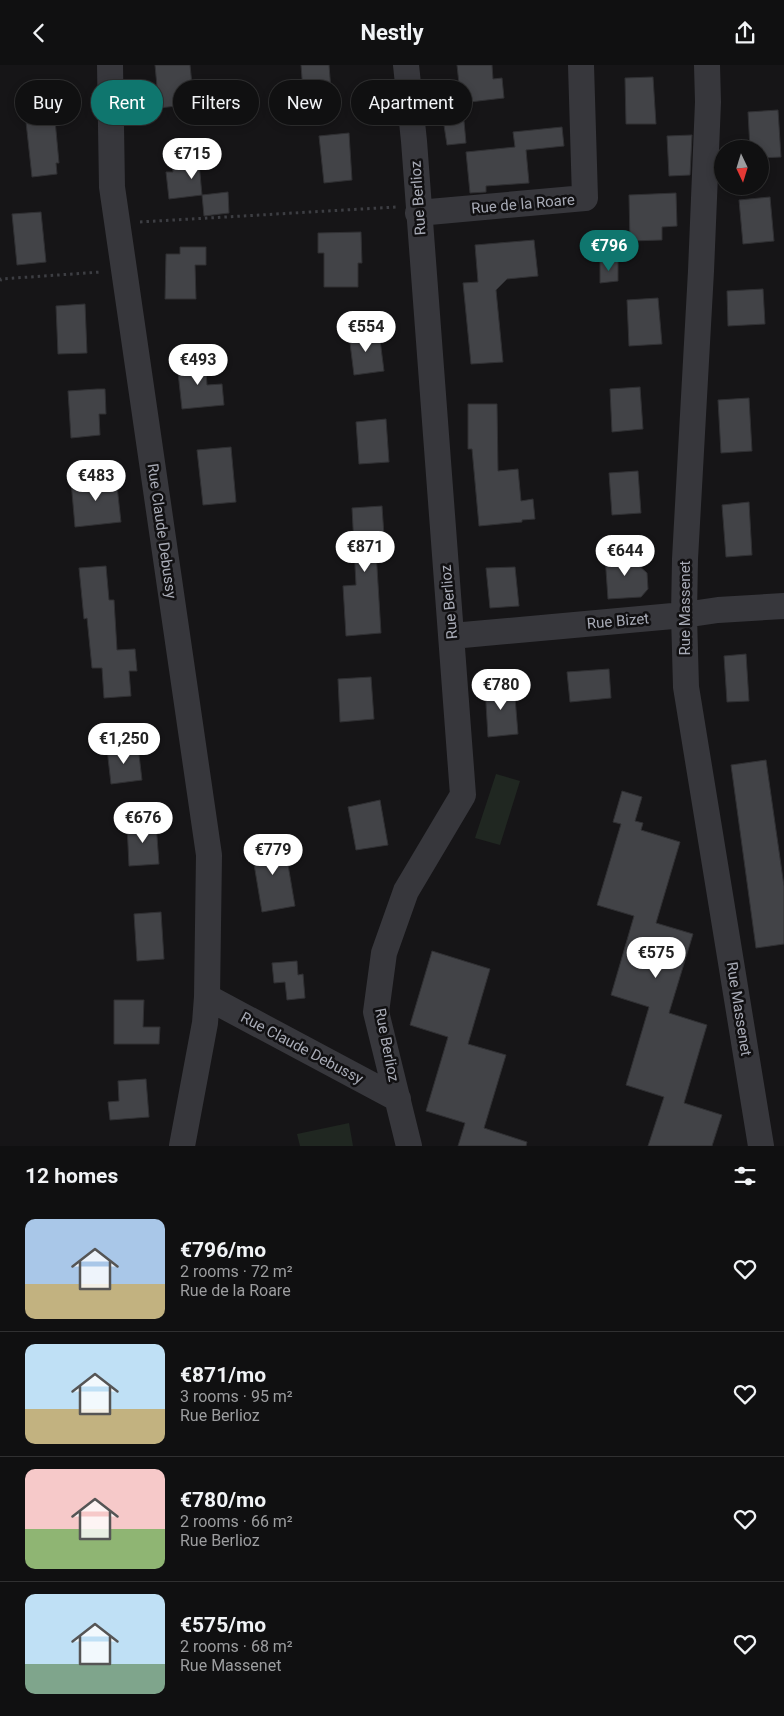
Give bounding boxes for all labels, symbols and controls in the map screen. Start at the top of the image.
icon: back [25,19,53,47]
icon: share [731,19,759,47]
text: Nestly [360,20,424,45]
chip: Buy [15,80,81,125]
chip: Rent [91,80,163,125]
chip: Filters [173,80,259,125]
chip: New [269,80,341,125]
chip: Apartment [351,80,472,125]
pin: €715 [162,137,222,180]
north arrow [714,140,769,195]
map controls [714,140,769,195]
text: €715 [174,144,210,163]
street label: Rue Berlioz [406,160,430,236]
street label: Rue de la Roare [471,191,575,217]
pin: €796 [579,229,639,272]
text: €796 [591,236,627,255]
pin: €554 [336,311,396,353]
text: €554 [348,317,384,336]
pin: €493 [168,343,228,386]
text: €493 [180,350,216,369]
pin: €483 [66,459,126,502]
street label: Rue Claude Debussy [144,462,180,600]
text: €483 [78,466,114,485]
pin: €871 [335,531,395,573]
pin: €644 [595,535,655,577]
text: €871 [347,537,383,556]
text: €644 [607,541,643,560]
street label: Rue Massenet [676,560,694,656]
street label: Rue Berlioz [437,564,461,640]
street label: Rue Bizet [586,609,650,633]
pin: €780 [471,669,531,711]
text: €780 [483,675,519,694]
pin: €1,250 [83,723,165,765]
text: €1,250 [99,729,149,748]
pin: €676 [113,801,173,844]
text: €676 [125,808,161,827]
pin: €779 [243,833,303,876]
text: €779 [255,840,291,859]
pin: €575 [626,937,686,979]
text: €575 [638,943,674,962]
street label: Rue Massenet [723,961,755,1057]
street label: Rue Berlioz [371,1007,403,1083]
street label: Rue Claude Debussy [238,1008,366,1088]
icon: filters [731,1162,759,1190]
text: 12 homes [25,1164,118,1188]
text: €796/mo [180,1238,266,1262]
icon: home [65,1239,125,1299]
icon: heart [731,1255,759,1283]
text: 2 rooms · 72 m² [180,1262,293,1281]
text: Rue de la Roare [180,1281,291,1300]
text: €871/mo [180,1363,266,1387]
icon: home [65,1364,125,1424]
icon: heart [731,1380,759,1408]
text: 3 rooms · 95 m² [180,1387,293,1406]
text: Rue Berlioz [180,1406,260,1425]
text: €780/mo [180,1488,266,1512]
icon: home [65,1489,125,1549]
icon: heart [731,1505,759,1533]
text: 2 rooms · 66 m² [180,1512,293,1531]
text: Rue Berlioz [180,1531,260,1550]
text: €575/mo [180,1613,266,1637]
icon: home [65,1614,125,1674]
icon: heart [731,1630,759,1658]
text: 2 rooms · 68 m² [180,1637,293,1656]
text: Rue Massenet [180,1656,281,1675]

